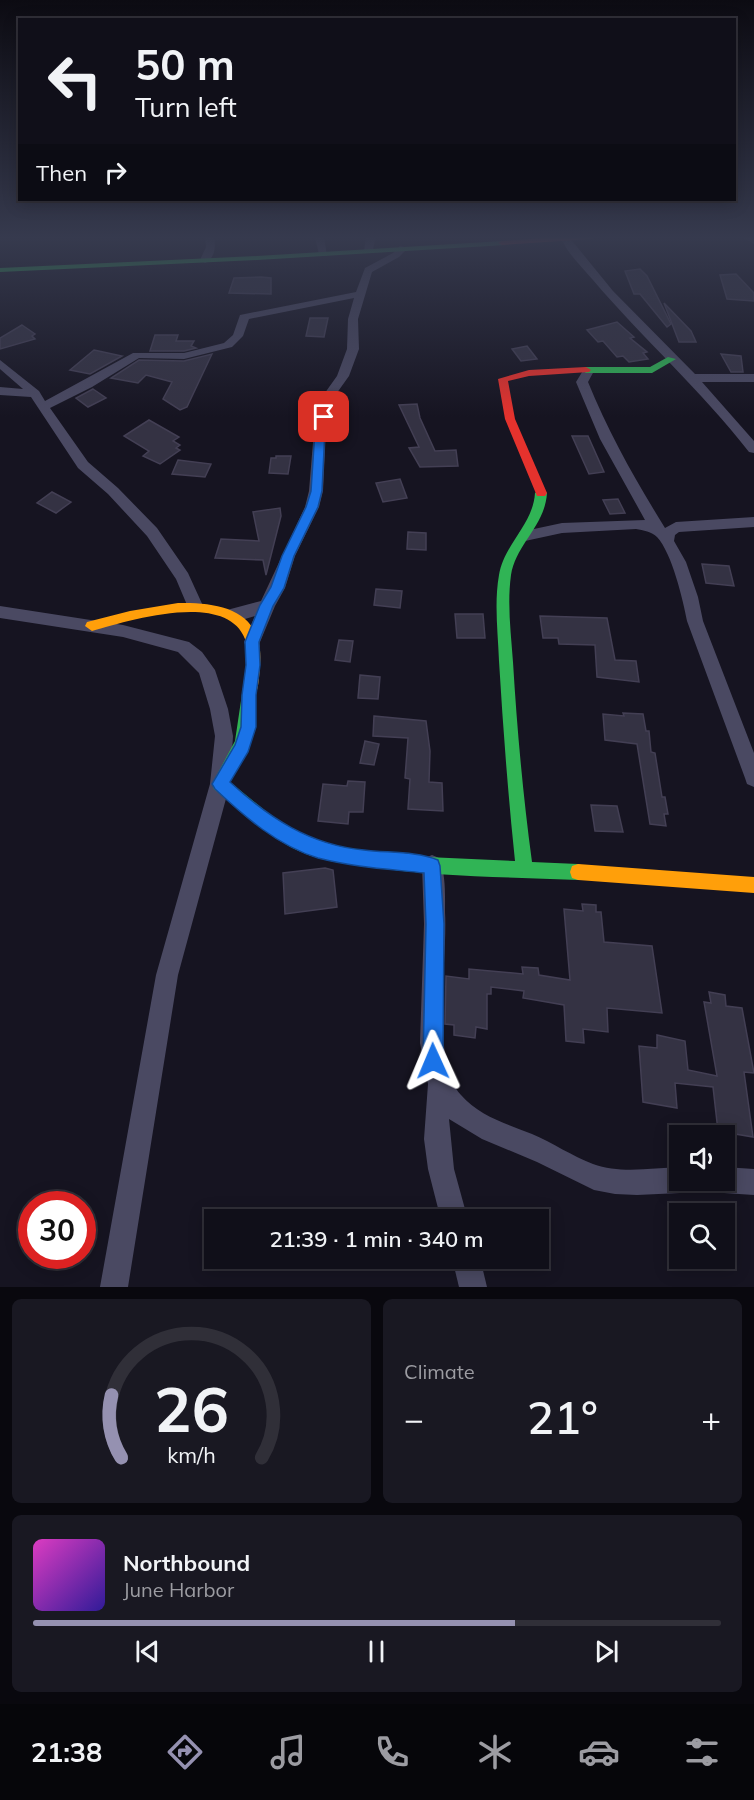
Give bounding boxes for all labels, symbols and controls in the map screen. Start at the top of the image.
text: 50 m [135,38,235,91]
icon: left [36,42,114,120]
text: Turn left [135,90,237,124]
icon: right [99,156,132,189]
text: Then [36,159,87,187]
pin [298,391,349,442]
icon: arrive [307,400,340,433]
position arrow [401,1029,465,1093]
map controls [669,1125,735,1269]
button: sound [669,1125,735,1191]
speed limit sign: 30 [18,1191,96,1269]
button: search [669,1203,735,1269]
text: 21:39 · 1 min · 340 m [269,1225,484,1253]
text: Climate [404,1359,475,1384]
text: 26 [154,1369,229,1448]
text: 21° [527,1389,598,1445]
text: − [404,1398,424,1439]
text: + [701,1398,721,1439]
text: km/h [167,1441,216,1468]
text: Northbound [123,1549,250,1577]
text: June Harbor [123,1577,234,1602]
icon: previous [131,1635,164,1668]
icon: pause [360,1635,393,1668]
icon: next [590,1635,623,1668]
icon: directions [164,1731,206,1773]
icon: music [267,1731,309,1773]
icon: phone [371,1731,413,1773]
icon: climate [474,1731,516,1773]
icon: car [578,1731,620,1773]
icon: filters [681,1731,723,1773]
text: 21:38 [31,1735,102,1769]

